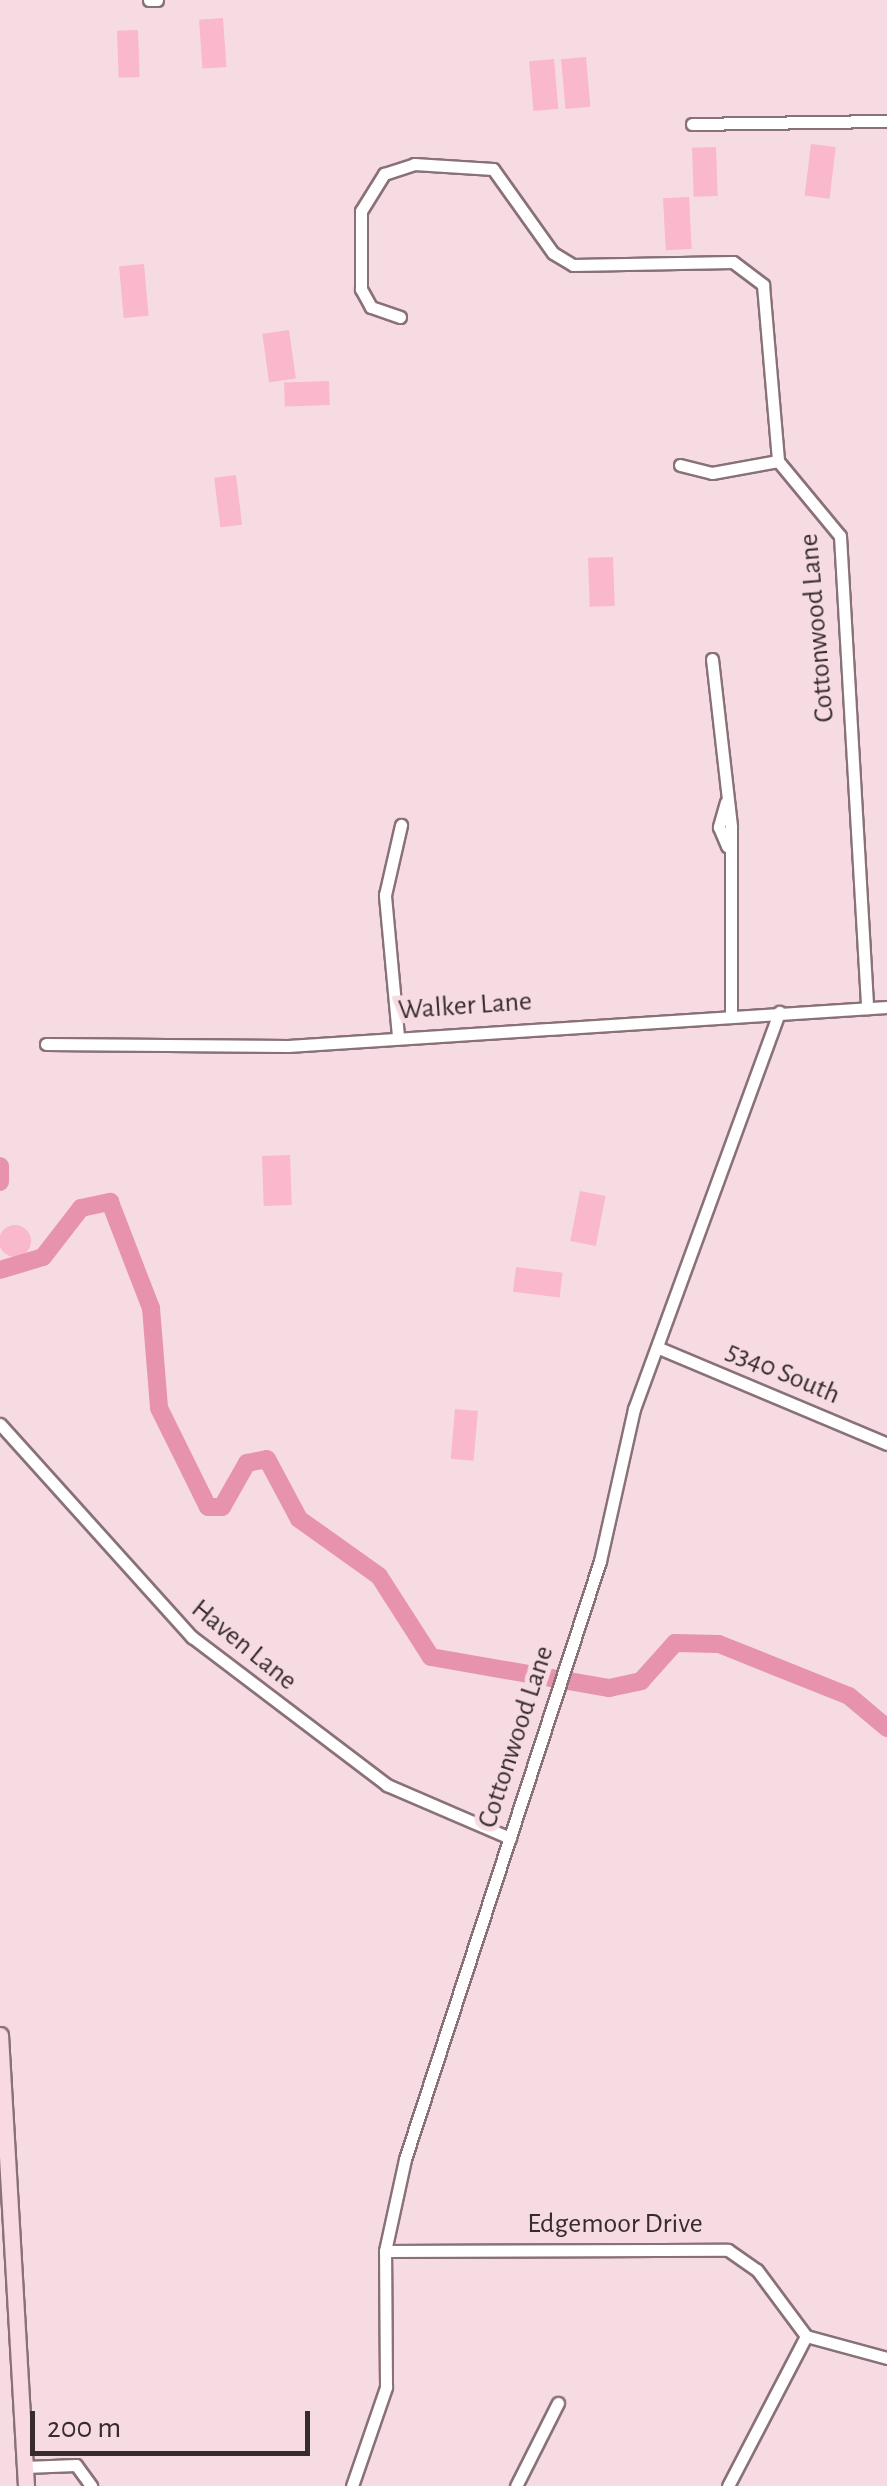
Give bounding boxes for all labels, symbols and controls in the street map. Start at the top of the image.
street label: Cottonwood Lane [792,532,842,724]
street label: Walker Lane [397,985,533,1027]
street label: 5340 South [721,1334,845,1412]
street label: Haven Lane [184,1592,304,1698]
street label: Cottonwood Lane [471,1642,561,1832]
street label: Edgemoor Drive [527,2207,703,2241]
scale bar [35,2391,315,2453]
text: 200 m [47,2413,121,2443]

